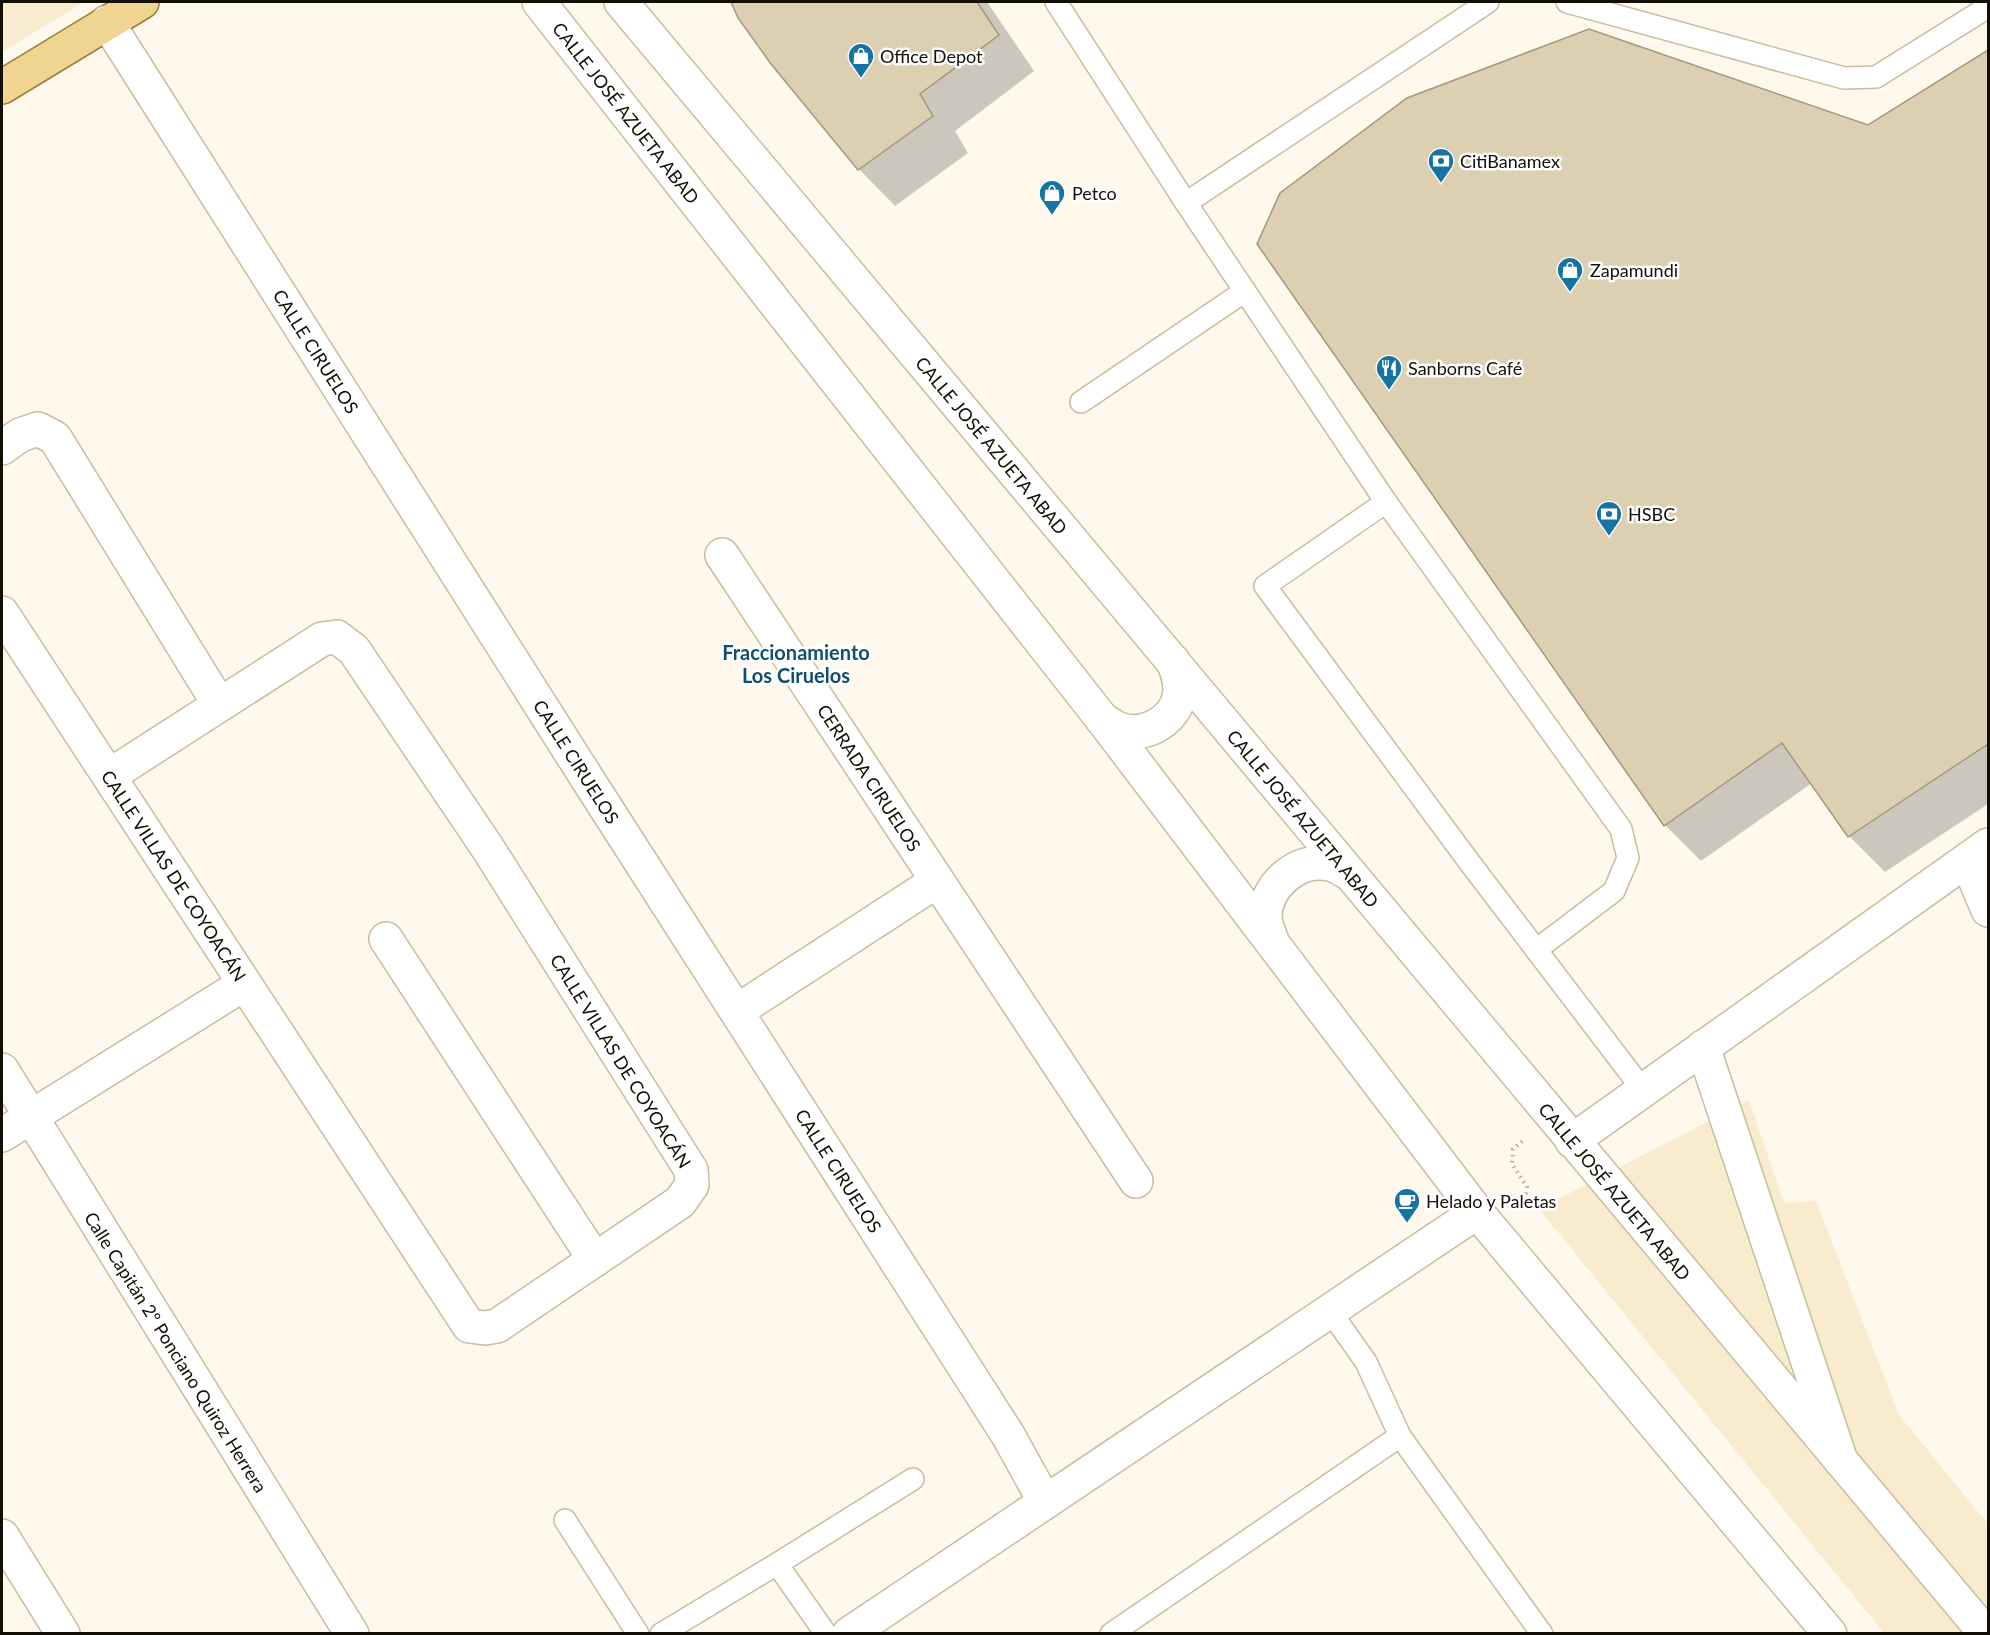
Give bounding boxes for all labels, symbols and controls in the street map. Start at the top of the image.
street label: CALLE JOSÉ AZUETA ABAD [548,18,704,208]
shop icon: Office Depot [846,41,876,79]
place label: Office Depot [880,45,983,67]
bank icon: CitiBanamex [1426,146,1456,184]
place label: CitiBanamex [1460,150,1560,172]
shop icon: Petco [1037,178,1067,216]
place label: Petco [1072,182,1117,204]
shop icon: Zapamundi [1555,255,1585,293]
place label: Zapamundi [1590,259,1678,281]
street label: CALLE CIRUELOS [269,285,363,417]
street label: CALLE JOSÉ AZUETA ABAD [911,352,1072,539]
restaurant icon: Sanborns Café [1374,353,1404,391]
place label: Sanborns Café [1408,357,1522,379]
bank icon: HSBC [1594,499,1624,537]
place label: HSBC [1628,503,1675,525]
district label: Fraccionamiento Los Ciruelos [722,640,870,687]
street label: CALLE CIRUELOS [529,696,624,828]
street label: CERRADA CIRUELOS [813,700,926,855]
street label: CALLE JOSÉ AZUETA ABAD [1223,725,1384,912]
street label: CALLE VILLAS DE COYOACÁN [97,766,251,985]
street label: CALLE VILLAS DE COYOACÁN [546,950,696,1172]
street label: CALLE JOSÉ AZUETA ABAD [1534,1098,1695,1285]
street label: CALLE CIRUELOS [791,1105,886,1237]
cafe icon: Helado y Paletas [1392,1186,1422,1224]
place label: Helado y Paletas [1426,1190,1557,1212]
street label: Calle Capitán 2º Ponciano Quiroz Herrera [80,1208,272,1496]

